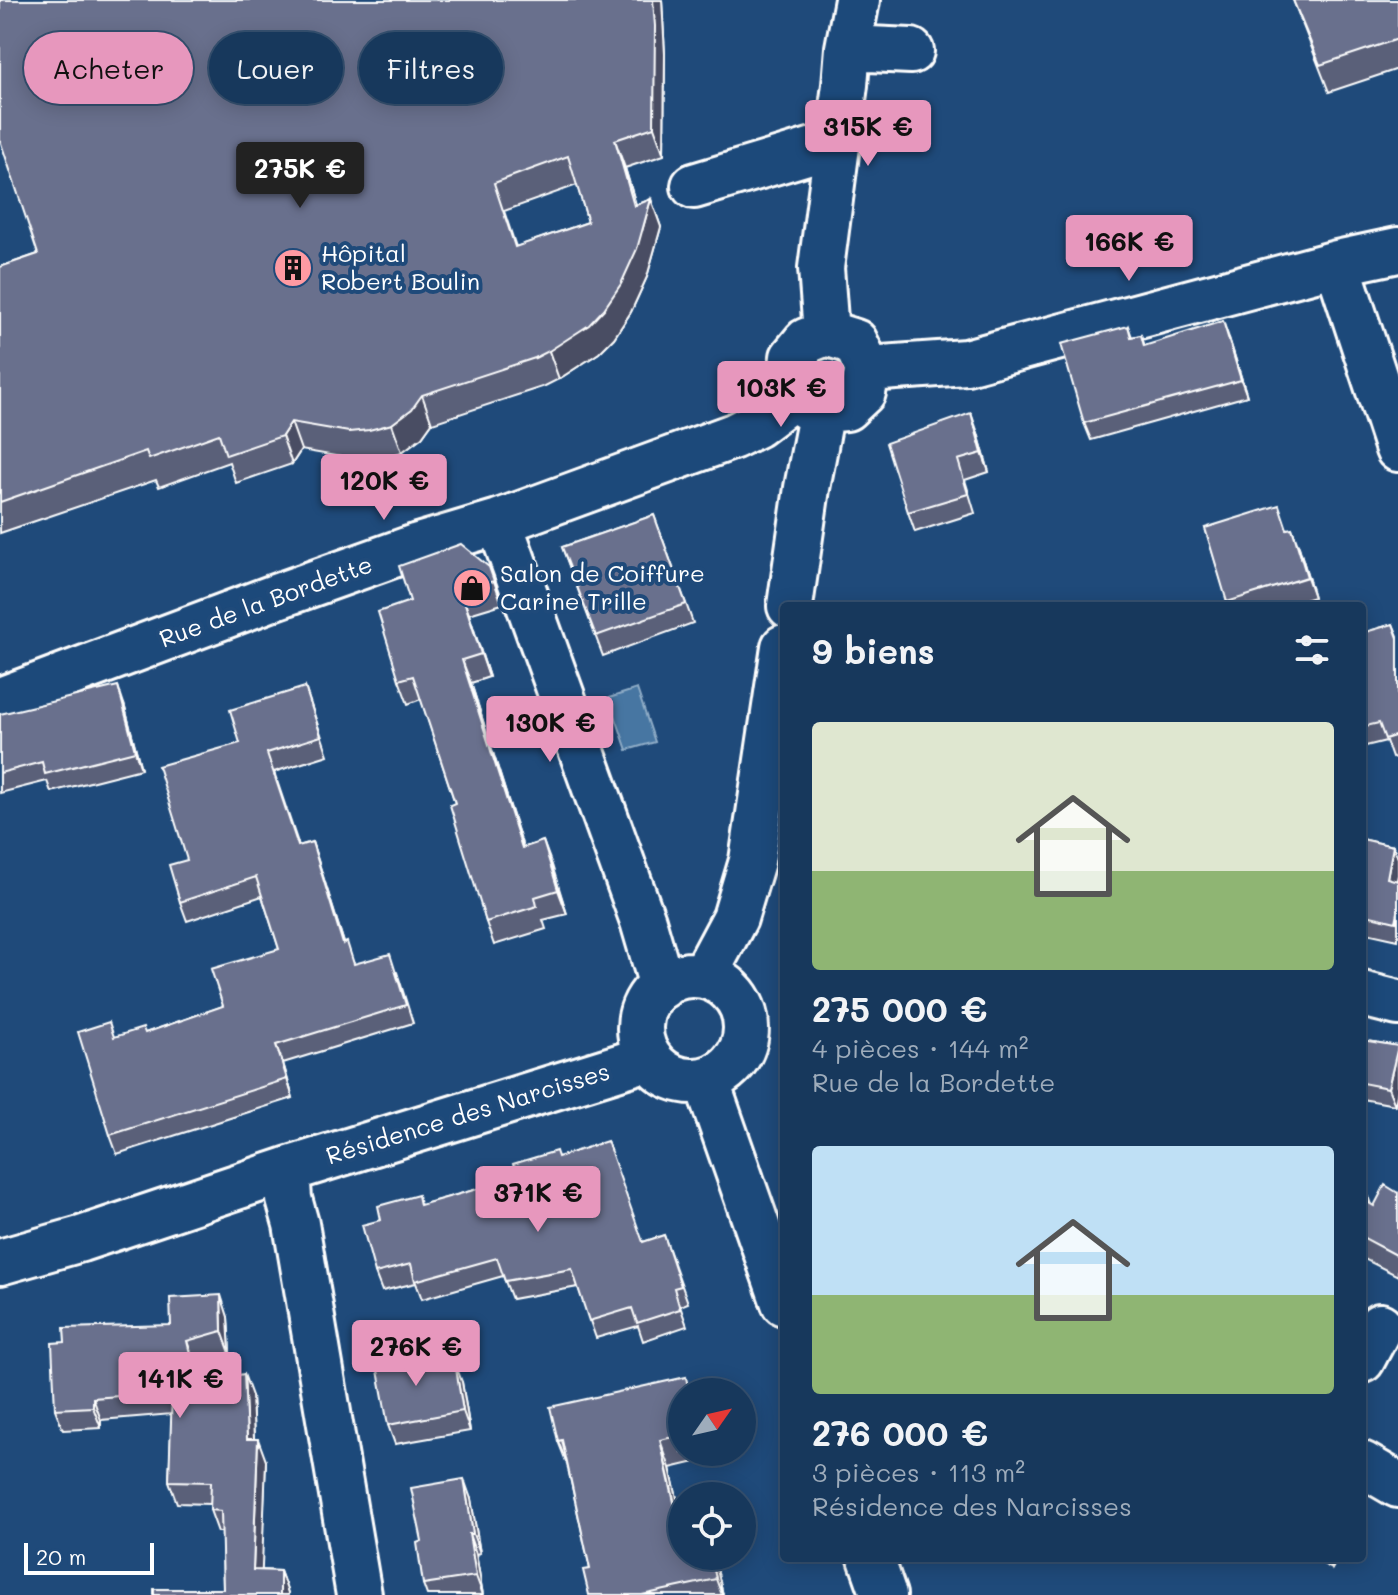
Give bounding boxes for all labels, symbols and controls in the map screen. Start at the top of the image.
chip: Acheter [24,32,193,104]
chip: Louer [209,32,343,104]
chip: Filtres [359,32,503,104]
pin: 315K € [803,100,933,168]
text: 315K € [823,109,913,143]
pin: 275K € [235,142,365,210]
text: 275K € [254,151,346,185]
pin: 166K € [1064,215,1194,283]
text: 166K € [1084,224,1174,258]
place label: Hôpital Robert Boulin [321,237,480,296]
building icon: Hôpital Robert Boulin [272,247,314,289]
pin: 103K € [716,361,846,429]
text: 103K € [735,370,827,404]
pin: 120K € [319,454,449,522]
text: 120K € [339,463,429,497]
street label: Rue de la Bordette [155,548,376,654]
place label: Salon de Coiffure Carine Trille [500,557,705,616]
shop icon: Salon de Coiffure Carine Trille [451,567,493,609]
text: 9 biens [812,628,935,673]
icon: filters [1290,628,1334,672]
pin: 130K € [485,696,615,764]
text: 130K € [504,705,596,739]
icon: home [1001,774,1145,918]
text: 275 000 € [812,986,987,1031]
text: 4 pièces · 144 m² [812,1031,1029,1065]
street label: Résidence des Narcisses [322,1055,613,1171]
text: Rue de la Bordette [812,1065,1055,1099]
pin: 371K € [473,1166,603,1234]
text: 371K € [493,1175,583,1209]
icon: home [1001,1198,1145,1342]
pin: 276K € [351,1320,481,1388]
text: 276K € [370,1329,462,1363]
pin: 141K € [115,1352,245,1420]
text: 141K € [136,1361,224,1395]
north arrow [668,1378,756,1466]
map controls [668,1378,756,1570]
text: 276 000 € [812,1410,988,1455]
text: 3 pièces · 113 m² [812,1455,1025,1489]
button: locate [668,1482,756,1570]
text: Résidence des Narcisses [812,1489,1132,1523]
scale bar [24,1539,154,1575]
text: 20 m [36,1542,86,1571]

